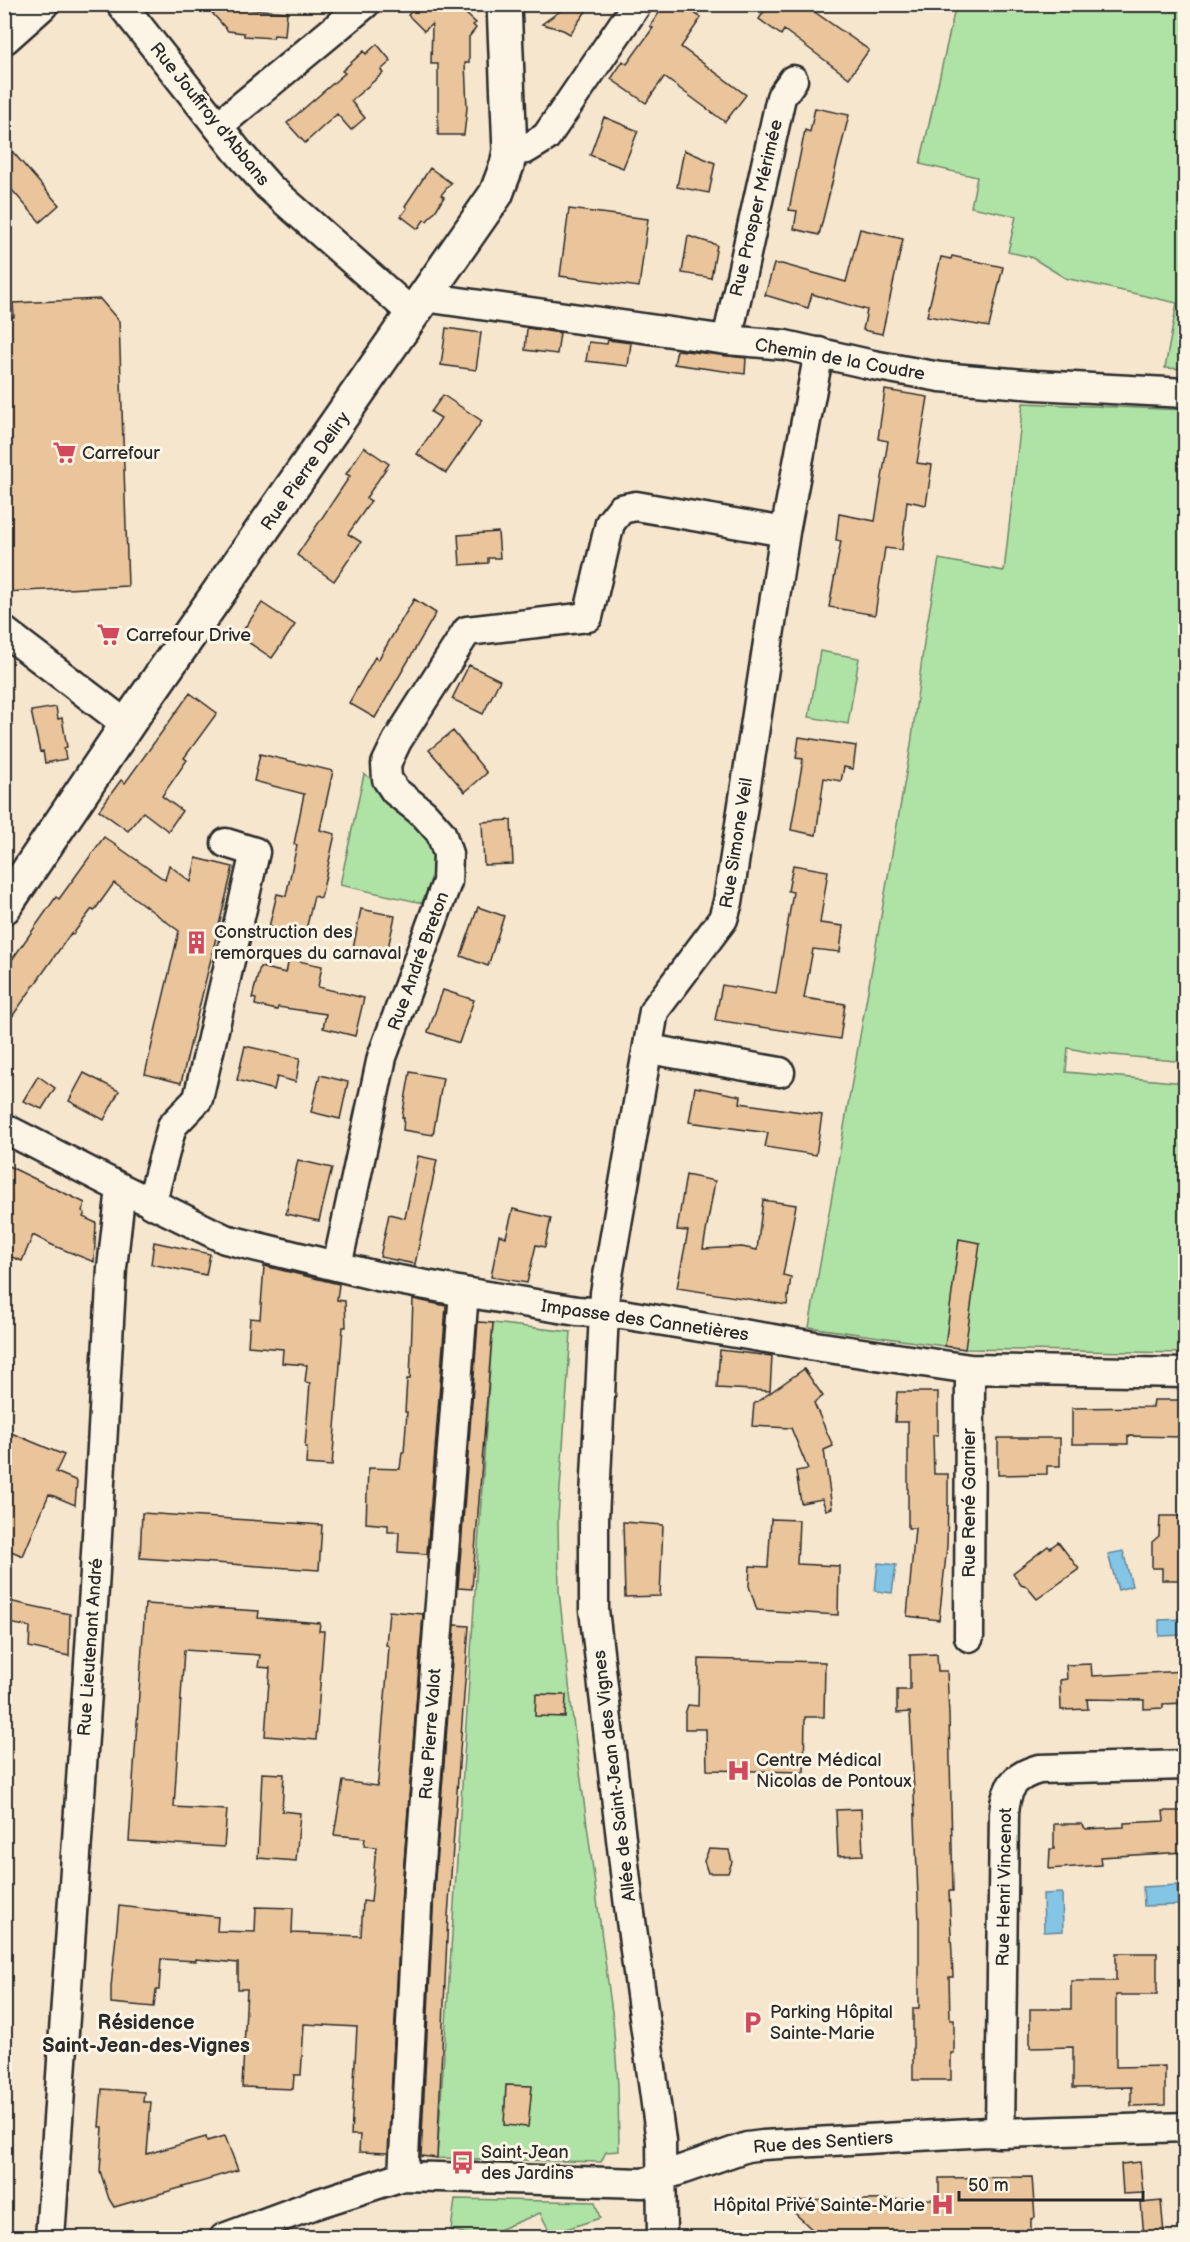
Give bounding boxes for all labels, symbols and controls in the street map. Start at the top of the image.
street label: Rue Jouffroy d'Abbans [145,39,274,190]
street label: Rue Prosper Mérimée [726,117,787,299]
street label: Chemin de la Coudre [753,334,927,385]
street label: Rue Pierre Deliry [257,407,355,535]
supermarket icon: Carrefour [51,440,77,466]
place label: Carrefour [82,443,160,464]
supermarket icon: Carrefour Drive [95,622,121,648]
place label: Carrefour Drive [126,625,251,646]
street label: Rue Simone Veil [716,776,757,910]
street label: Rue André Breton [384,889,453,1033]
place label: Construction des remorques du carnaval [214,922,402,964]
building icon: Construction des remorques du carnaval [183,929,209,955]
street label: Impasse des Cannetières [540,1296,750,1345]
street label: Rue René Garnier [959,1428,980,1578]
street label: Rue Lieutenant André [74,1557,107,1737]
street label: Allée de Saint-Jean des Vignes [589,1649,640,1903]
street label: Rue Pierre Valot [415,1667,446,1800]
place label: Centre Médical Nicolas de Pontoux [756,1750,912,1792]
hospital icon: Centre Médical Nicolas de Pontoux [725,1757,751,1783]
street label: Rue Henri Vincenot [993,1807,1016,1967]
place label: Parking Hôpital Sainte-Marie [770,2002,893,2044]
parking icon: Parking Hôpital Sainte-Marie [739,2009,765,2035]
district label: Résidence Saint-Jean-des-Vignes [42,2011,250,2058]
street label: Rue des Sentiers [752,2127,894,2158]
place label: Saint-Jean des Jardins [481,2142,574,2184]
bus stop icon: Saint-Jean des Jardins [450,2149,476,2175]
scale bar [959,2164,1144,2202]
text: 50 m [968,2175,1009,2196]
hospital icon: Hôpital Privé Sainte-Marie [930,2192,956,2218]
place label: Hôpital Privé Sainte-Marie [713,2195,925,2216]

